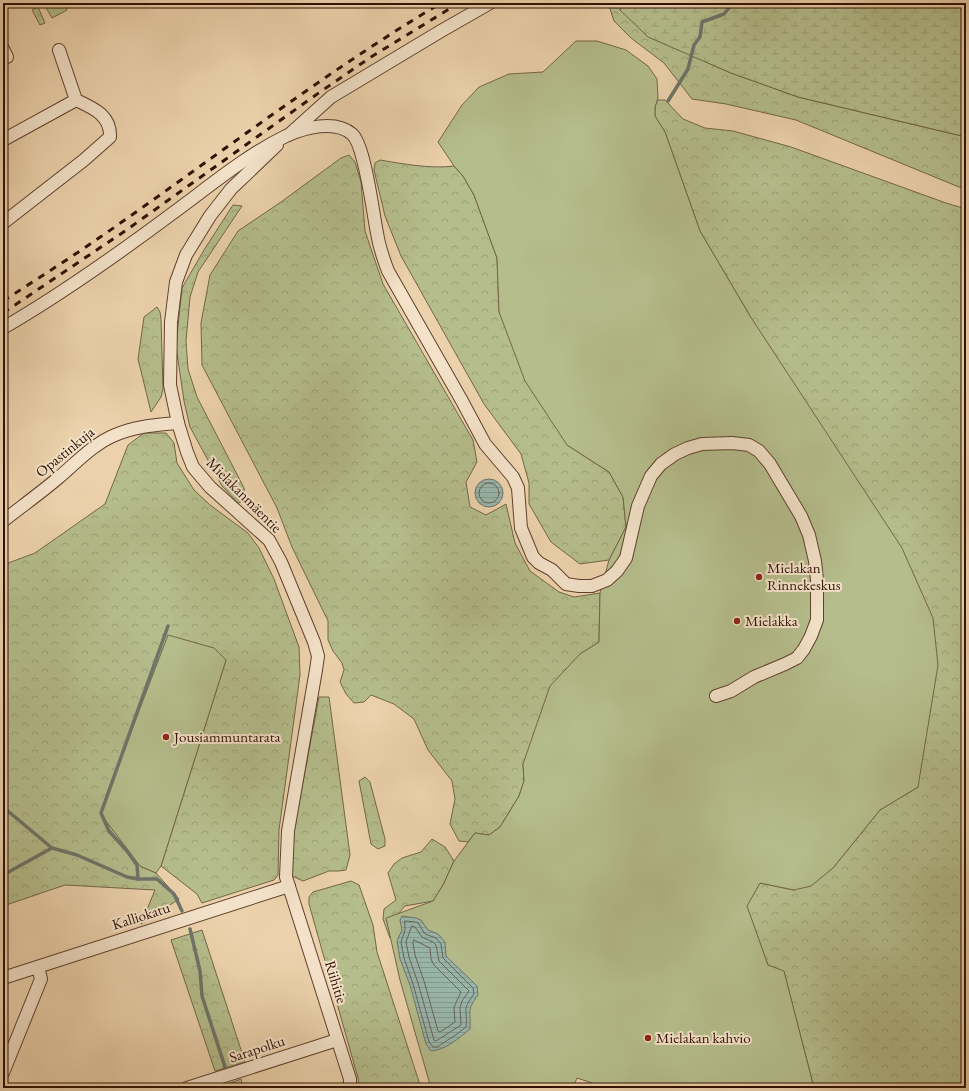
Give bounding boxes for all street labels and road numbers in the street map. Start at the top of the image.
street label: Opastinkuja [31,422,98,481]
street label: Mielakanmäentie [203,453,286,537]
street label: Kalliokatu [109,897,172,934]
street label: Riihitie [321,958,352,1006]
street label: Sarapolku [227,1031,287,1066]

